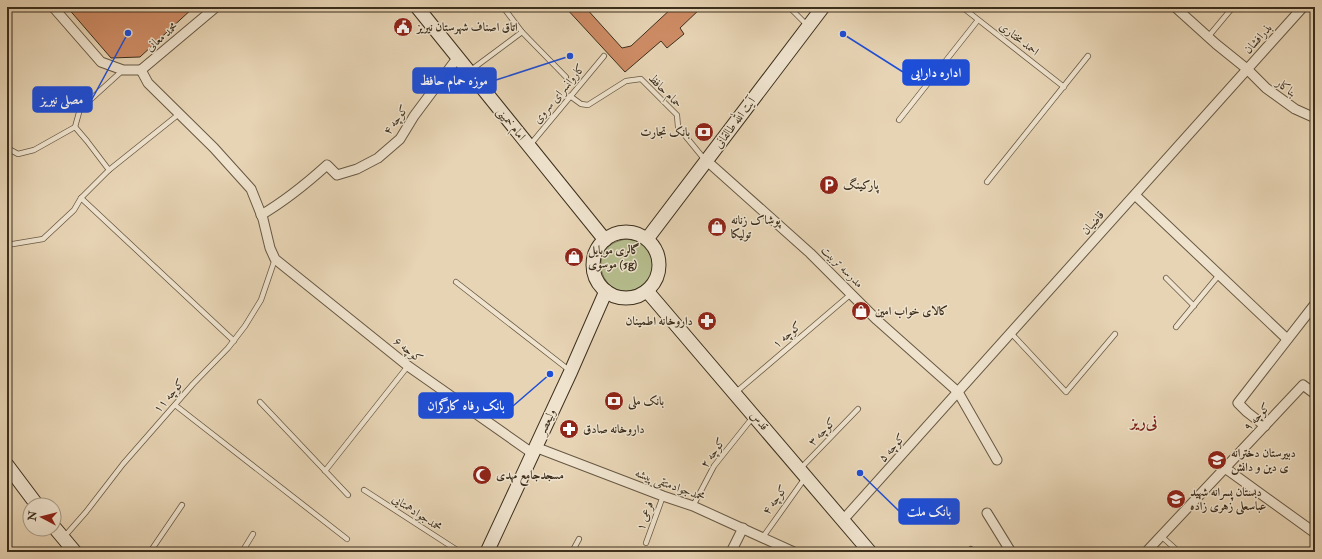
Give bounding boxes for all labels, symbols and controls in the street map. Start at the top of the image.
public building icon: اتاق اصناف شهرستان نیریز [392,16,414,38]
street label: محمد معانی [143,19,181,55]
street label: احمد مختاری [996,19,1042,59]
place label: اتاق اصناف شهرستان نیریز [415,20,518,35]
street label: بذرافشان [1241,21,1275,57]
callout: اداره دارایی [903,60,969,85]
street label: کاروانسرای سروی [530,61,588,127]
text: اداره دارایی [910,65,961,81]
callout: موزه حمام حافظ [413,68,496,93]
street label: حمام حافظ [643,71,685,113]
text: موزه حمام حافظ [420,73,488,92]
street label: بناکار [1272,75,1299,101]
callout: مصلی نیریز [33,87,92,112]
text: مصلی نیریز [39,92,83,110]
street label: آیت الله طالقانی [709,92,760,151]
street label: کوچه ۴ [380,102,413,139]
street label: امام خمینی [491,104,529,146]
bank icon: بانک تجارت [693,121,715,143]
place label: بانک تجارت [640,125,690,140]
parking icon: پارکینگ [818,174,840,196]
place label: پارکینگ [843,177,879,194]
street label: قاضیان [1078,208,1108,238]
place label: پوشاک زنانه تولیکا [731,213,781,242]
shop icon: پوشاک زنانه تولیکا [706,216,728,238]
place label: گالری موبایل موسوی (5g) [588,242,640,272]
street label: مدرسه تربیت [818,243,866,291]
shop icon: گالری موبایل موسوی (5g) [563,246,585,268]
shop icon: کالای خواب امین [850,300,872,322]
place label: کالای خواب امین [875,304,948,319]
pharmacy icon: داروخانه اطمینان [696,310,718,332]
place label: داروخانه اطمینان [626,314,693,329]
street label: کوچه ۱ [769,318,805,352]
street label: ۶ کوچه [390,334,426,367]
street label: کوچه ۱۱ [150,376,189,417]
bank icon: بانک ملی [603,390,625,412]
callout: بانک رفاه کارگران [419,393,513,418]
place label: بانک ملی [627,394,664,411]
text: بانک رفاه کارگران [427,397,505,414]
street label: کوچه ۹ [1240,400,1275,435]
street label: ولیعصر [534,406,560,439]
street label: قدس [746,408,772,434]
district label: نی‌ریز [1128,412,1158,432]
street label: کوچه ۳ [805,415,840,450]
pharmacy icon: داروخانه صادق [558,418,580,440]
place label: داروخانه صادق [583,422,645,437]
street label: کوچه ۵ [875,430,910,466]
street label: کوچه ۲ [697,435,730,472]
place label: دبیرستان دخترانه ی دین و دانش [1231,446,1296,475]
school or university icon: دبیرستان دخترانه ی دین و دانش [1206,449,1228,471]
mosque icon: مسجدجامع مهدی [471,464,493,486]
street label: محمدجوادمتقی پیشه [633,465,707,506]
place label: مسجدجامع مهدی [496,468,564,487]
street label: کوچه ۴ [759,482,792,519]
place label: دبستان پسرانه شهید عباسعلی زهری زاده [1190,485,1267,516]
school or university icon: دبستان پسرانه شهید عباسعلی زهری زاده [1165,488,1187,510]
street label: محمدجوادهمتایی [389,491,445,535]
north arrow [22,497,62,537]
street label: فرعی ۱ [633,499,657,533]
callout: بانک ملت [899,499,959,524]
text: بانک ملت [907,504,952,520]
text: N [25,509,40,523]

